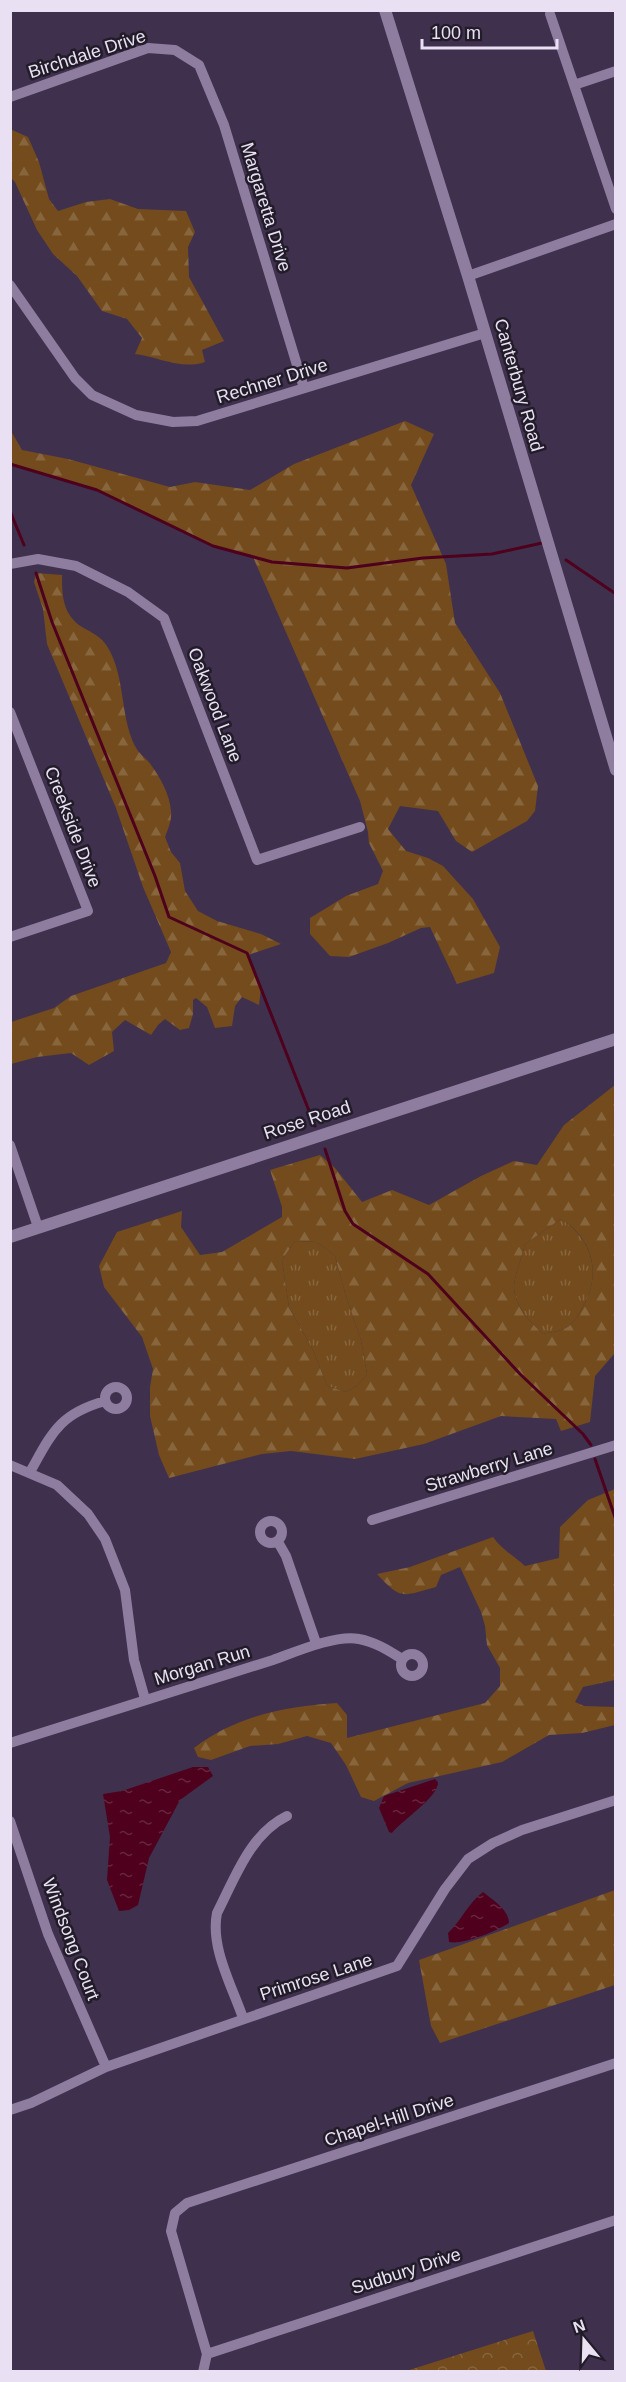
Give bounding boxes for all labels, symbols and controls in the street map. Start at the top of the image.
scale bar [422,12,557,50]
text: 100 m [431,23,481,43]
street label: Birchdale Drive [26,26,148,82]
street label: Margaretta Drive [237,140,295,274]
street label: Canterbury Road [490,316,548,454]
street label: Rechner Drive [214,355,330,407]
street label: Oakwood Lane [184,645,246,765]
street label: Creekside Drive [41,764,105,890]
street label: Rose Road [261,1097,353,1143]
street label: Strawberry Lane [423,1438,555,1496]
street label: Morgan Run [152,1641,252,1689]
street label: Windsong Court [39,1875,103,2003]
street label: Primrose Lane [257,1949,375,2005]
street label: Chapel-Hill Drive [322,2090,456,2150]
street label: Sudbury Drive [349,2244,463,2298]
north arrow [554,2310,614,2370]
text: N [571,2316,588,2336]

